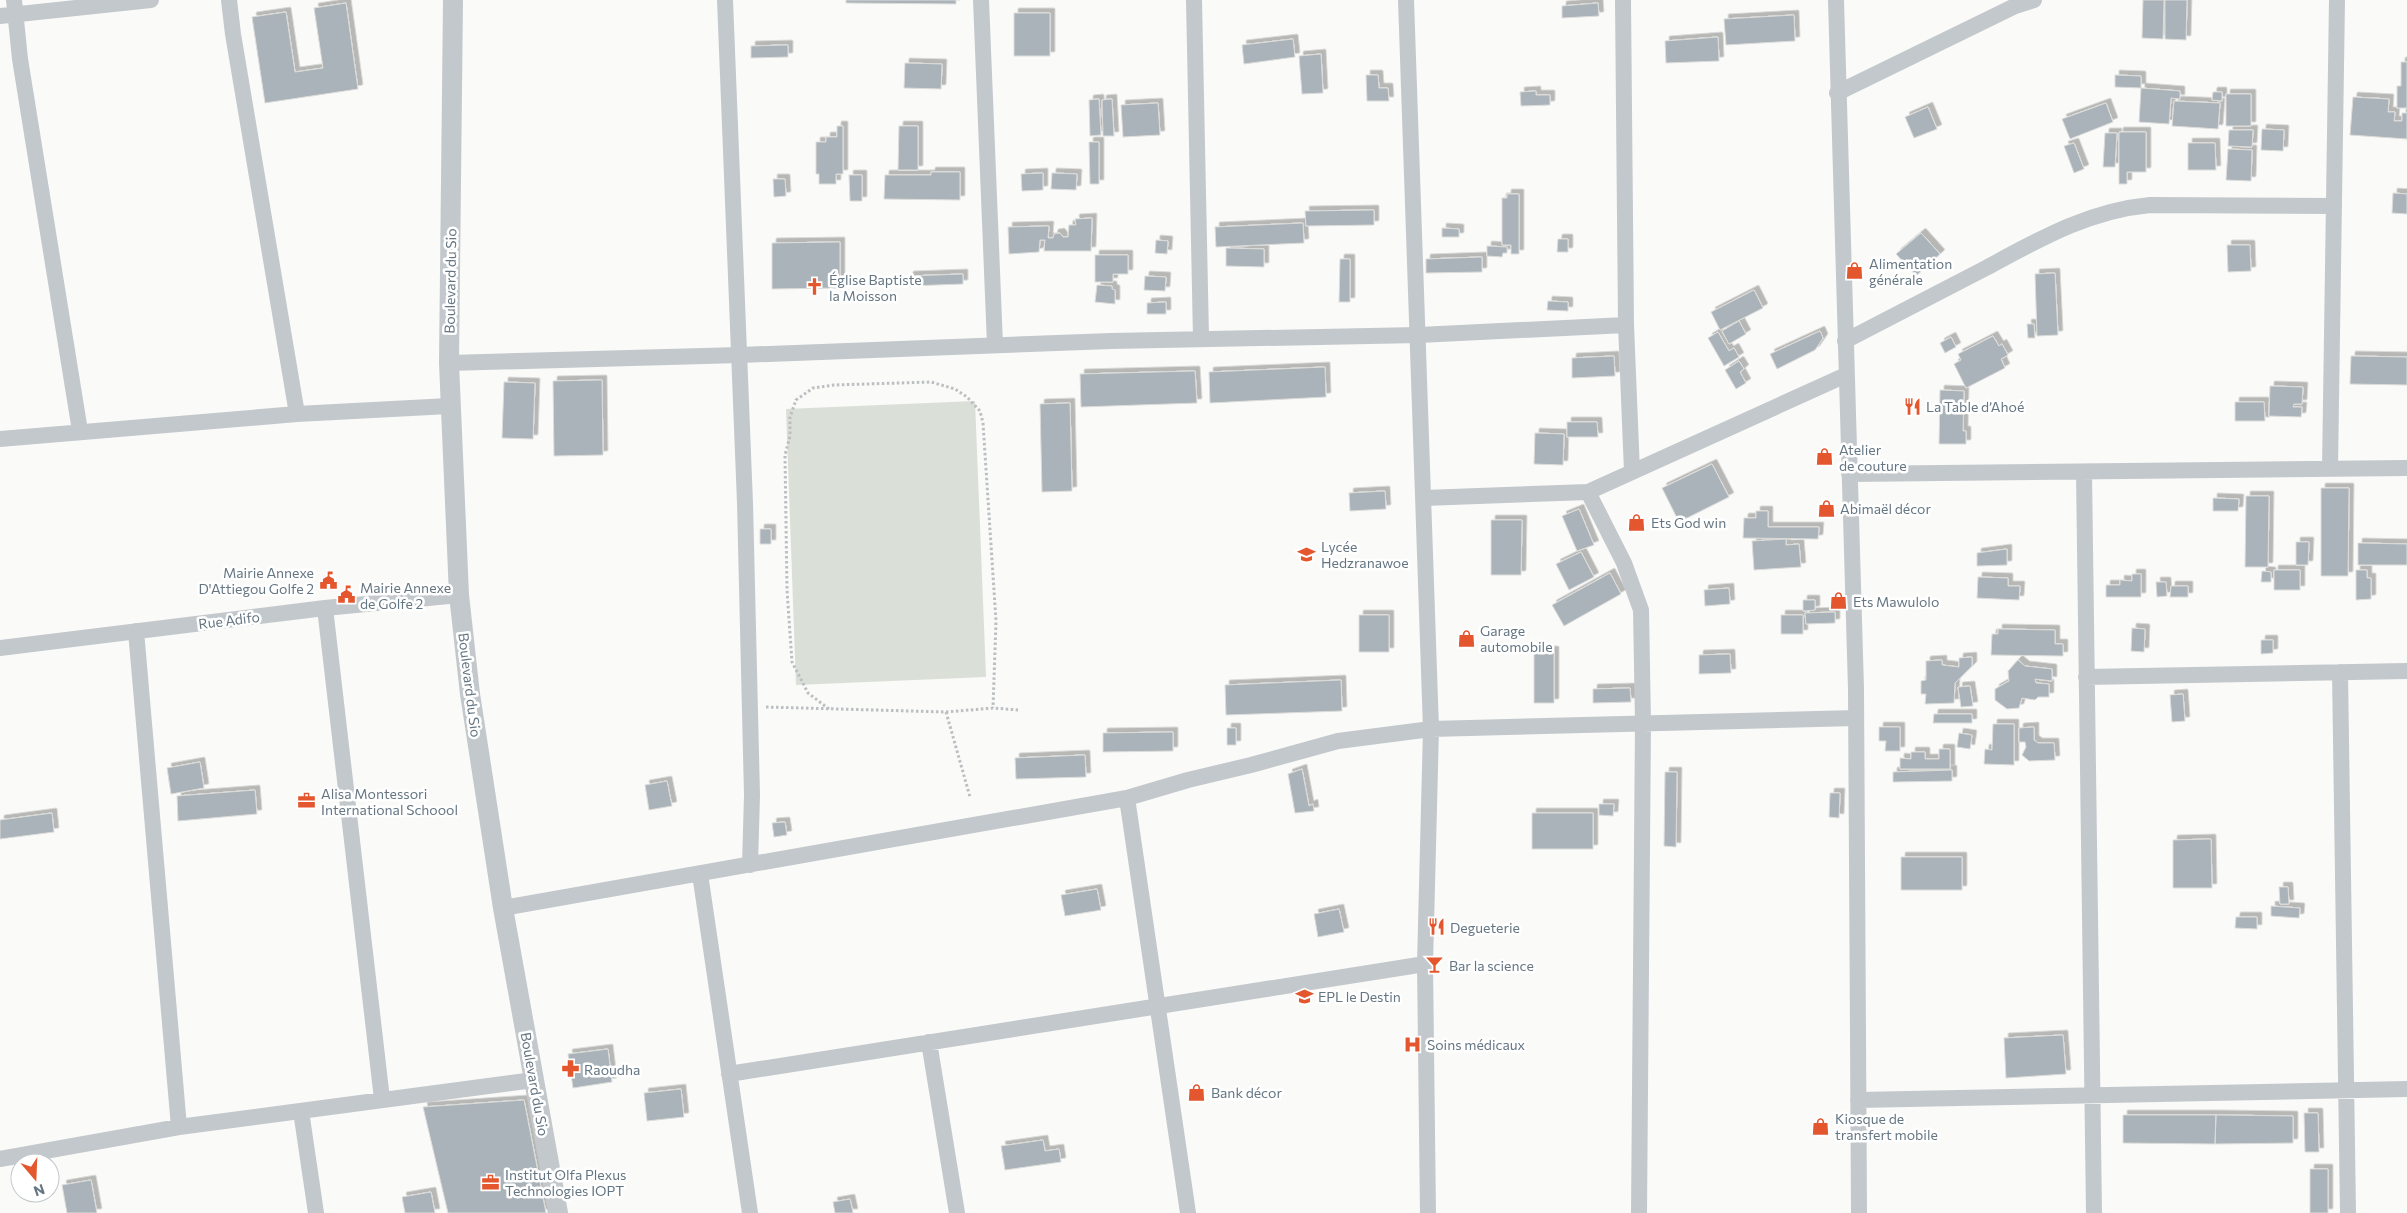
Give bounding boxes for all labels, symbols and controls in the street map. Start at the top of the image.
street label: Boulevard du Sio [441,228,459,334]
place label: Alimentation générale [1869,255,1952,288]
shop icon: Alimentation générale [1845,261,1865,281]
place label: Église Baptiste la Moisson [829,271,922,304]
church icon: Église Baptiste la Moisson [805,277,825,297]
restaurant icon: La Table d’Ahoé [1902,396,1922,416]
place label: La Table d’Ahoé [1926,398,2024,415]
place label: Atelier de couture [1839,441,1907,474]
shop icon: Atelier de couture [1815,447,1835,467]
shop icon: Abimaël décor [1816,498,1836,518]
place label: Abimaël décor [1840,500,1931,517]
shop icon: Ets God win [1627,512,1647,532]
place label: Ets God win [1651,514,1726,531]
place label: Lycée Hedzranawoe [1321,538,1409,571]
school or university icon: Lycée Hedzranawoe [1297,544,1317,564]
place label: Mairie Annexe D'Attiegou Golfe 2 [199,564,314,597]
public building icon: Mairie Annexe D'Attiegou Golfe 2 [318,570,338,590]
place label: Mairie Annexe de Golfe 2 [360,579,451,612]
public building icon: Mairie Annexe de Golfe 2 [336,585,356,605]
shop icon: Ets Mawulolo [1829,591,1849,611]
place label: Ets Mawulolo [1853,593,1939,610]
street label: Rue Adifo [197,608,261,632]
place label: Garage automobile [1480,622,1553,655]
shop icon: Garage automobile [1456,628,1476,648]
street label: Boulevard du Sio [455,632,485,738]
place label: Alisa Montessori International Schoool [321,785,458,818]
office icon: Alisa Montessori International Schoool [297,791,317,811]
restaurant icon: Degueterie [1426,917,1446,937]
place label: Degueterie [1450,919,1520,936]
bar icon: Bar la science [1425,955,1445,975]
place label: Bar la science [1449,957,1534,974]
school or university icon: EPL le Destin [1294,986,1314,1006]
place label: EPL le Destin [1318,988,1401,1005]
street label: Boulevard du Sio [517,1031,553,1137]
hospital icon: Soins médicaux [1403,1034,1423,1054]
place label: Soins médicaux [1427,1036,1526,1053]
pharmacy icon: Raoudha [560,1059,580,1079]
place label: Raoudha [584,1061,640,1078]
shop icon: Bank décor [1187,1082,1207,1102]
place label: Bank décor [1211,1084,1282,1101]
place label: Kiosque de transfert mobile [1835,1110,1938,1143]
shop icon: Kiosque de transfert mobile [1811,1116,1831,1136]
north arrow [10,1153,60,1203]
place label: Institut Olfa Plexus Technologies IOPT [505,1166,626,1199]
office icon: Institut Olfa Plexus Technologies IOPT [481,1172,501,1192]
text: N [32,1181,47,1201]

